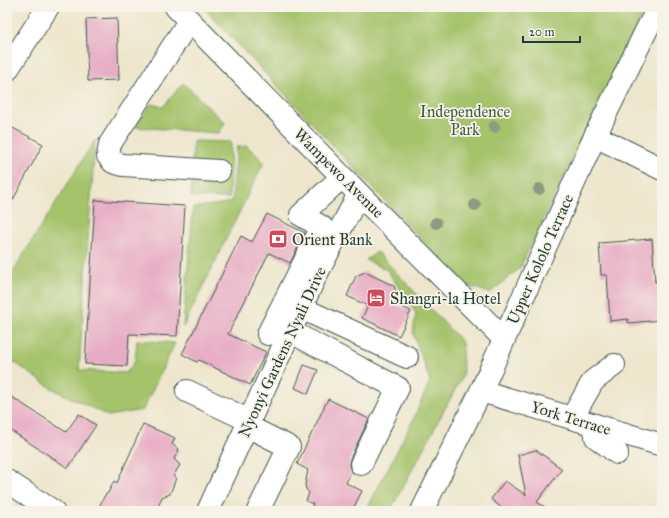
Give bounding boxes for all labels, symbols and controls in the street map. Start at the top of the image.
scale bar [523,18,580,44]
text: 20 m [529,25,555,39]
park label: Independence Park [420,102,510,139]
street label: Wampewo Avenue [290,124,388,222]
street label: Upper Kololo Terrace [503,191,577,327]
bank icon: Orient Bank [267,228,289,250]
place label: Orient Bank [292,230,373,249]
street label: Nyonyi Gardens Nyali Drive [234,263,330,440]
hotel icon: Shangri-la Hotel [365,287,387,309]
place label: Shangri-la Hotel [390,289,502,309]
street label: York Terrace [529,397,614,439]

